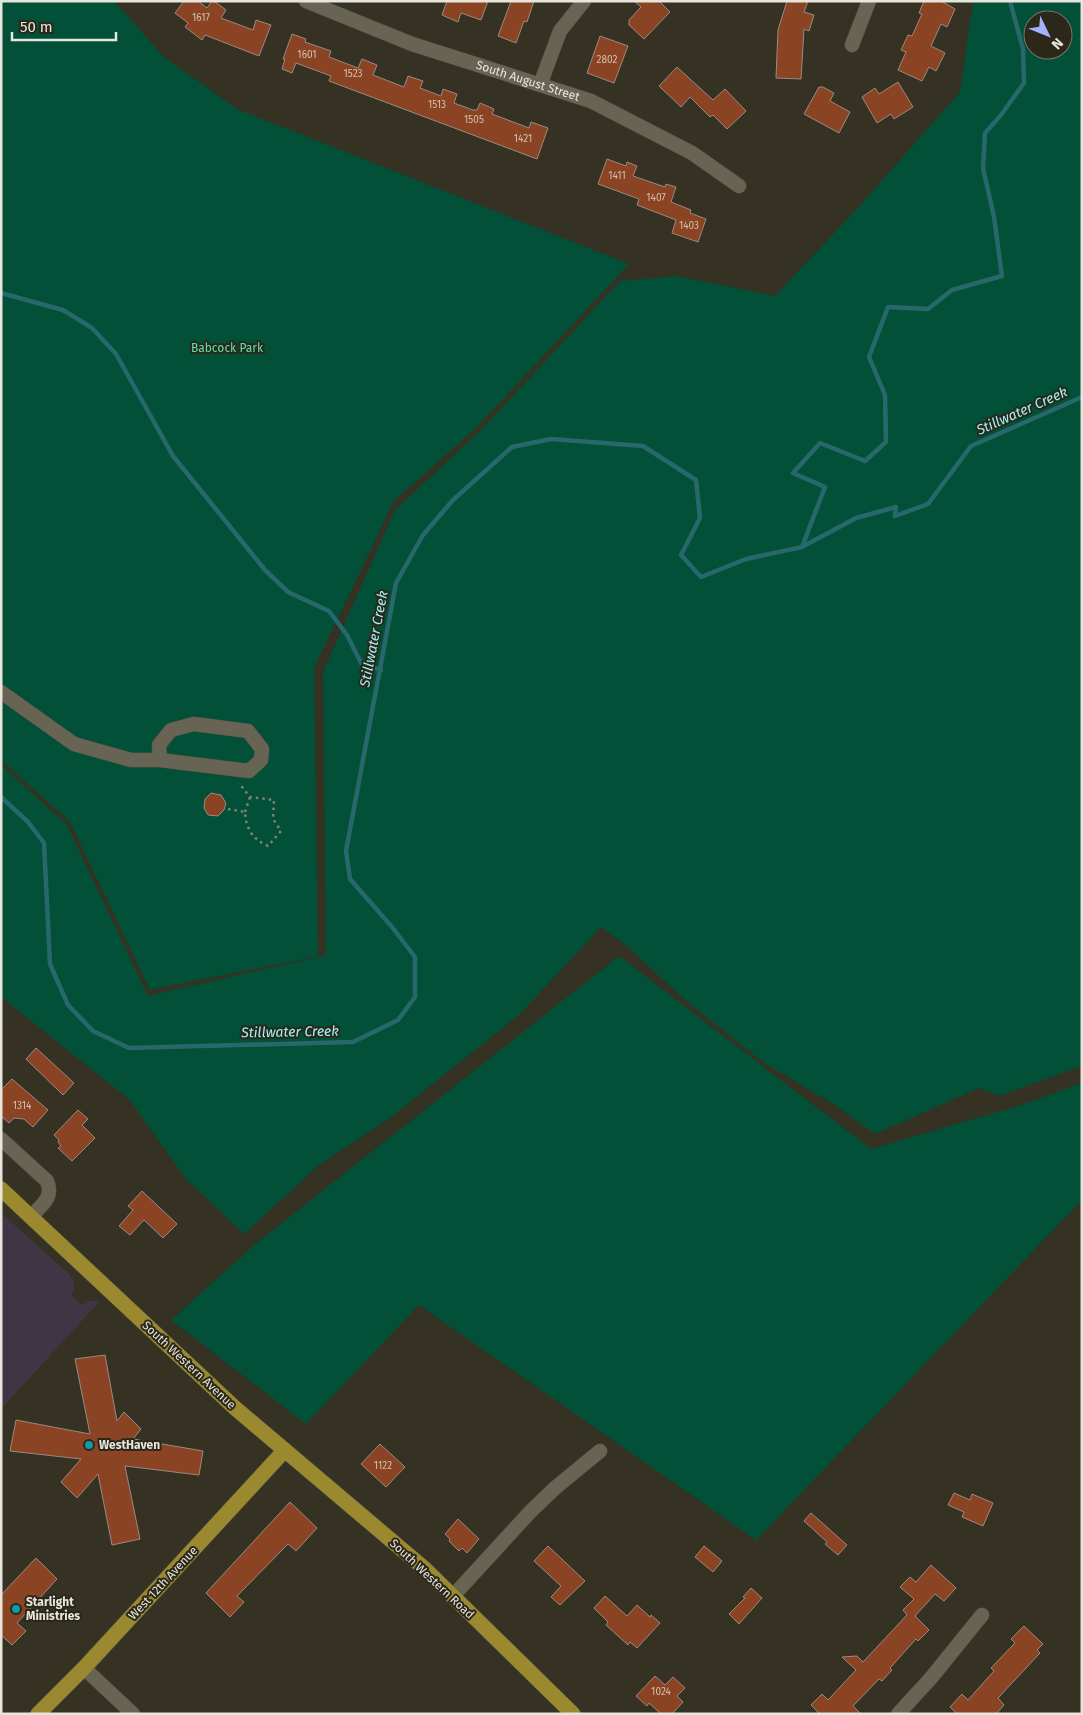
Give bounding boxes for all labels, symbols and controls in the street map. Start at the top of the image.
scale bar [12,10,116,42]
north arrow [1023,10,1073,60]
house number: 1617 [192,12,211,24]
text: 50 m [20,18,53,36]
text: N [1048,34,1067,53]
house number: 1601 [297,49,317,61]
house number: 2802 [597,54,617,66]
street label: South August Street [474,58,582,104]
house number: 1523 [343,68,363,80]
house number: 1513 [428,99,446,111]
house number: 1505 [464,114,484,126]
house number: 1421 [514,133,532,145]
house number: 1411 [608,170,626,182]
house number: 1407 [646,192,666,204]
house number: 1403 [679,220,699,232]
park label: Babcock Park [191,341,264,355]
water label: Stillwater Creek [973,383,1070,439]
water label: Stillwater Creek [356,589,392,690]
water label: Stillwater Creek [240,1023,339,1041]
house number: 1314 [13,1100,32,1112]
street label: South Western Avenue [139,1318,239,1412]
place label: WestHaven [99,1438,160,1452]
marker: WestHaven [83,1439,95,1451]
house number: 1122 [374,1460,392,1472]
street label: South Western Road [387,1536,477,1622]
street label: West 12th Avenue [125,1543,201,1623]
place label: Starlight Ministries [26,1595,80,1623]
marker: Starlight Ministries [10,1603,22,1615]
house number: 1024 [651,1686,672,1698]

